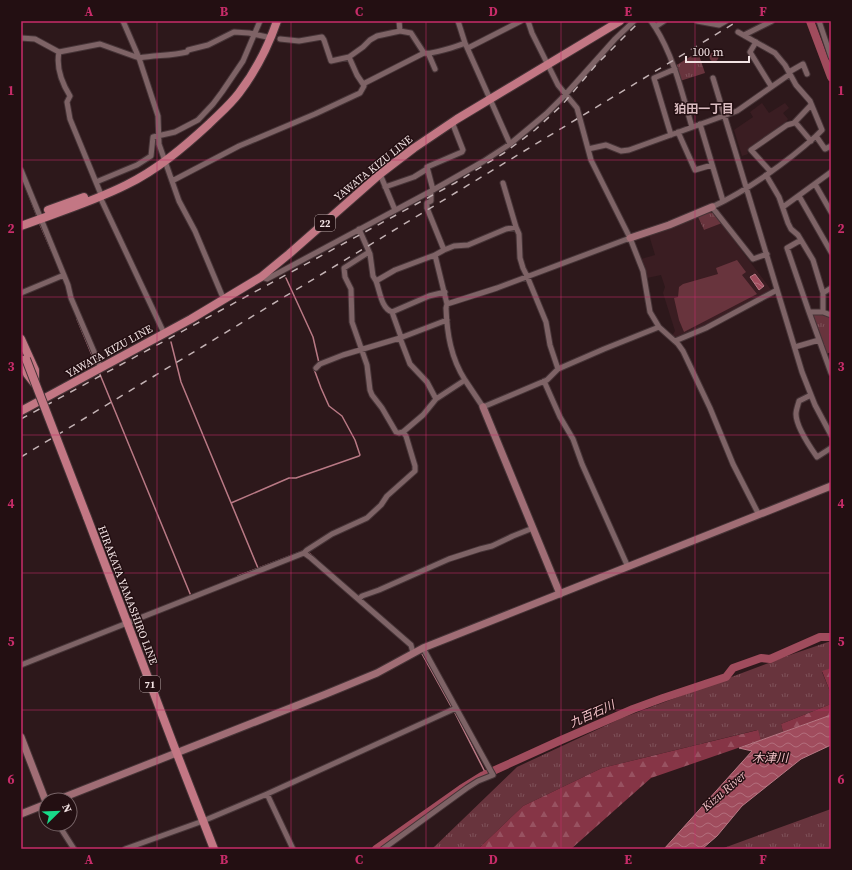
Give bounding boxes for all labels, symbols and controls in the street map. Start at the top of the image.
text: A [85,3,94,20]
text: B [220,3,229,20]
text: C [355,3,363,20]
text: D [488,3,498,20]
text: E [624,3,632,20]
text: F [759,3,767,20]
scale bar [686,38,749,64]
text: 100 m [692,44,724,60]
text: 1 [7,82,15,99]
text: 1 [837,82,845,99]
district label: 狛田一丁目 [674,101,734,117]
street label: YAWATA KIZU LINE [331,132,416,205]
road number: 22 [315,215,335,231]
text: 2 [7,220,15,237]
text: 2 [837,220,845,237]
street label: YAWATA KIZU LINE [63,321,156,381]
text: 3 [7,358,15,375]
text: 3 [837,358,845,375]
text: 4 [7,495,15,512]
text: 4 [837,495,845,512]
street label: HIRAKATA YAMASHIRO LINE [94,524,161,667]
text: 5 [7,633,15,650]
text: 5 [837,633,845,650]
road number: 71 [140,676,160,692]
water label: 九百石川 [567,696,619,731]
water label: 木津川 [752,750,790,766]
water label: Kizu River [698,767,750,815]
text: 6 [7,771,15,788]
text: 6 [837,771,845,788]
north arrow [38,792,78,832]
text: N [58,802,75,815]
text: A [85,851,94,868]
text: B [220,851,229,868]
text: C [355,851,363,868]
text: D [488,851,498,868]
text: E [624,851,632,868]
text: F [759,851,767,868]

